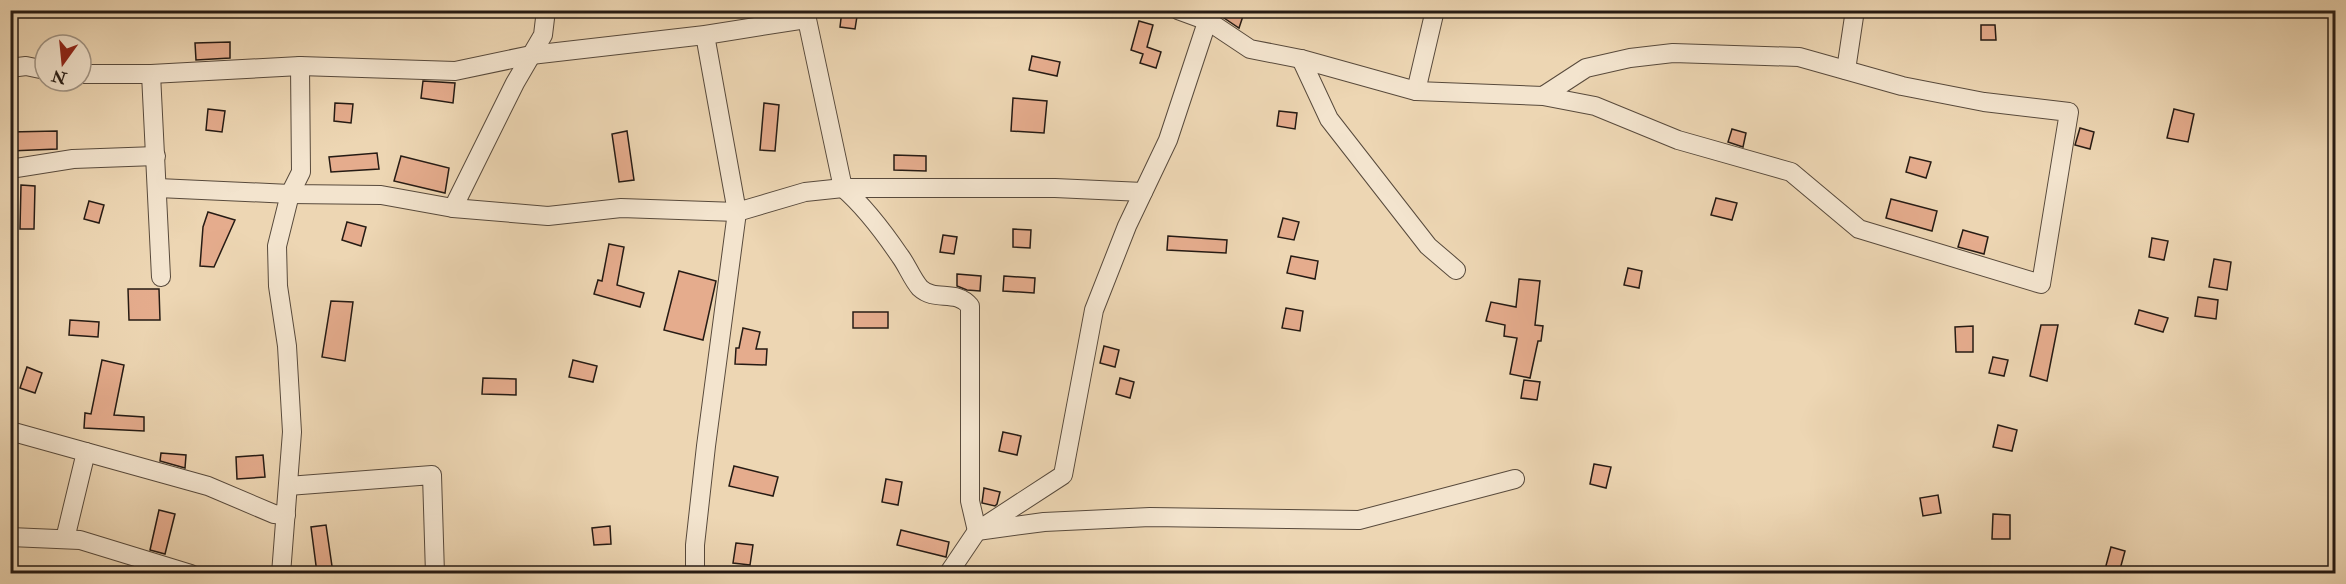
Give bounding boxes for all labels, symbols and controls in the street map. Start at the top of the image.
north arrow [33,33,93,93]
text: N [49,65,70,88]

